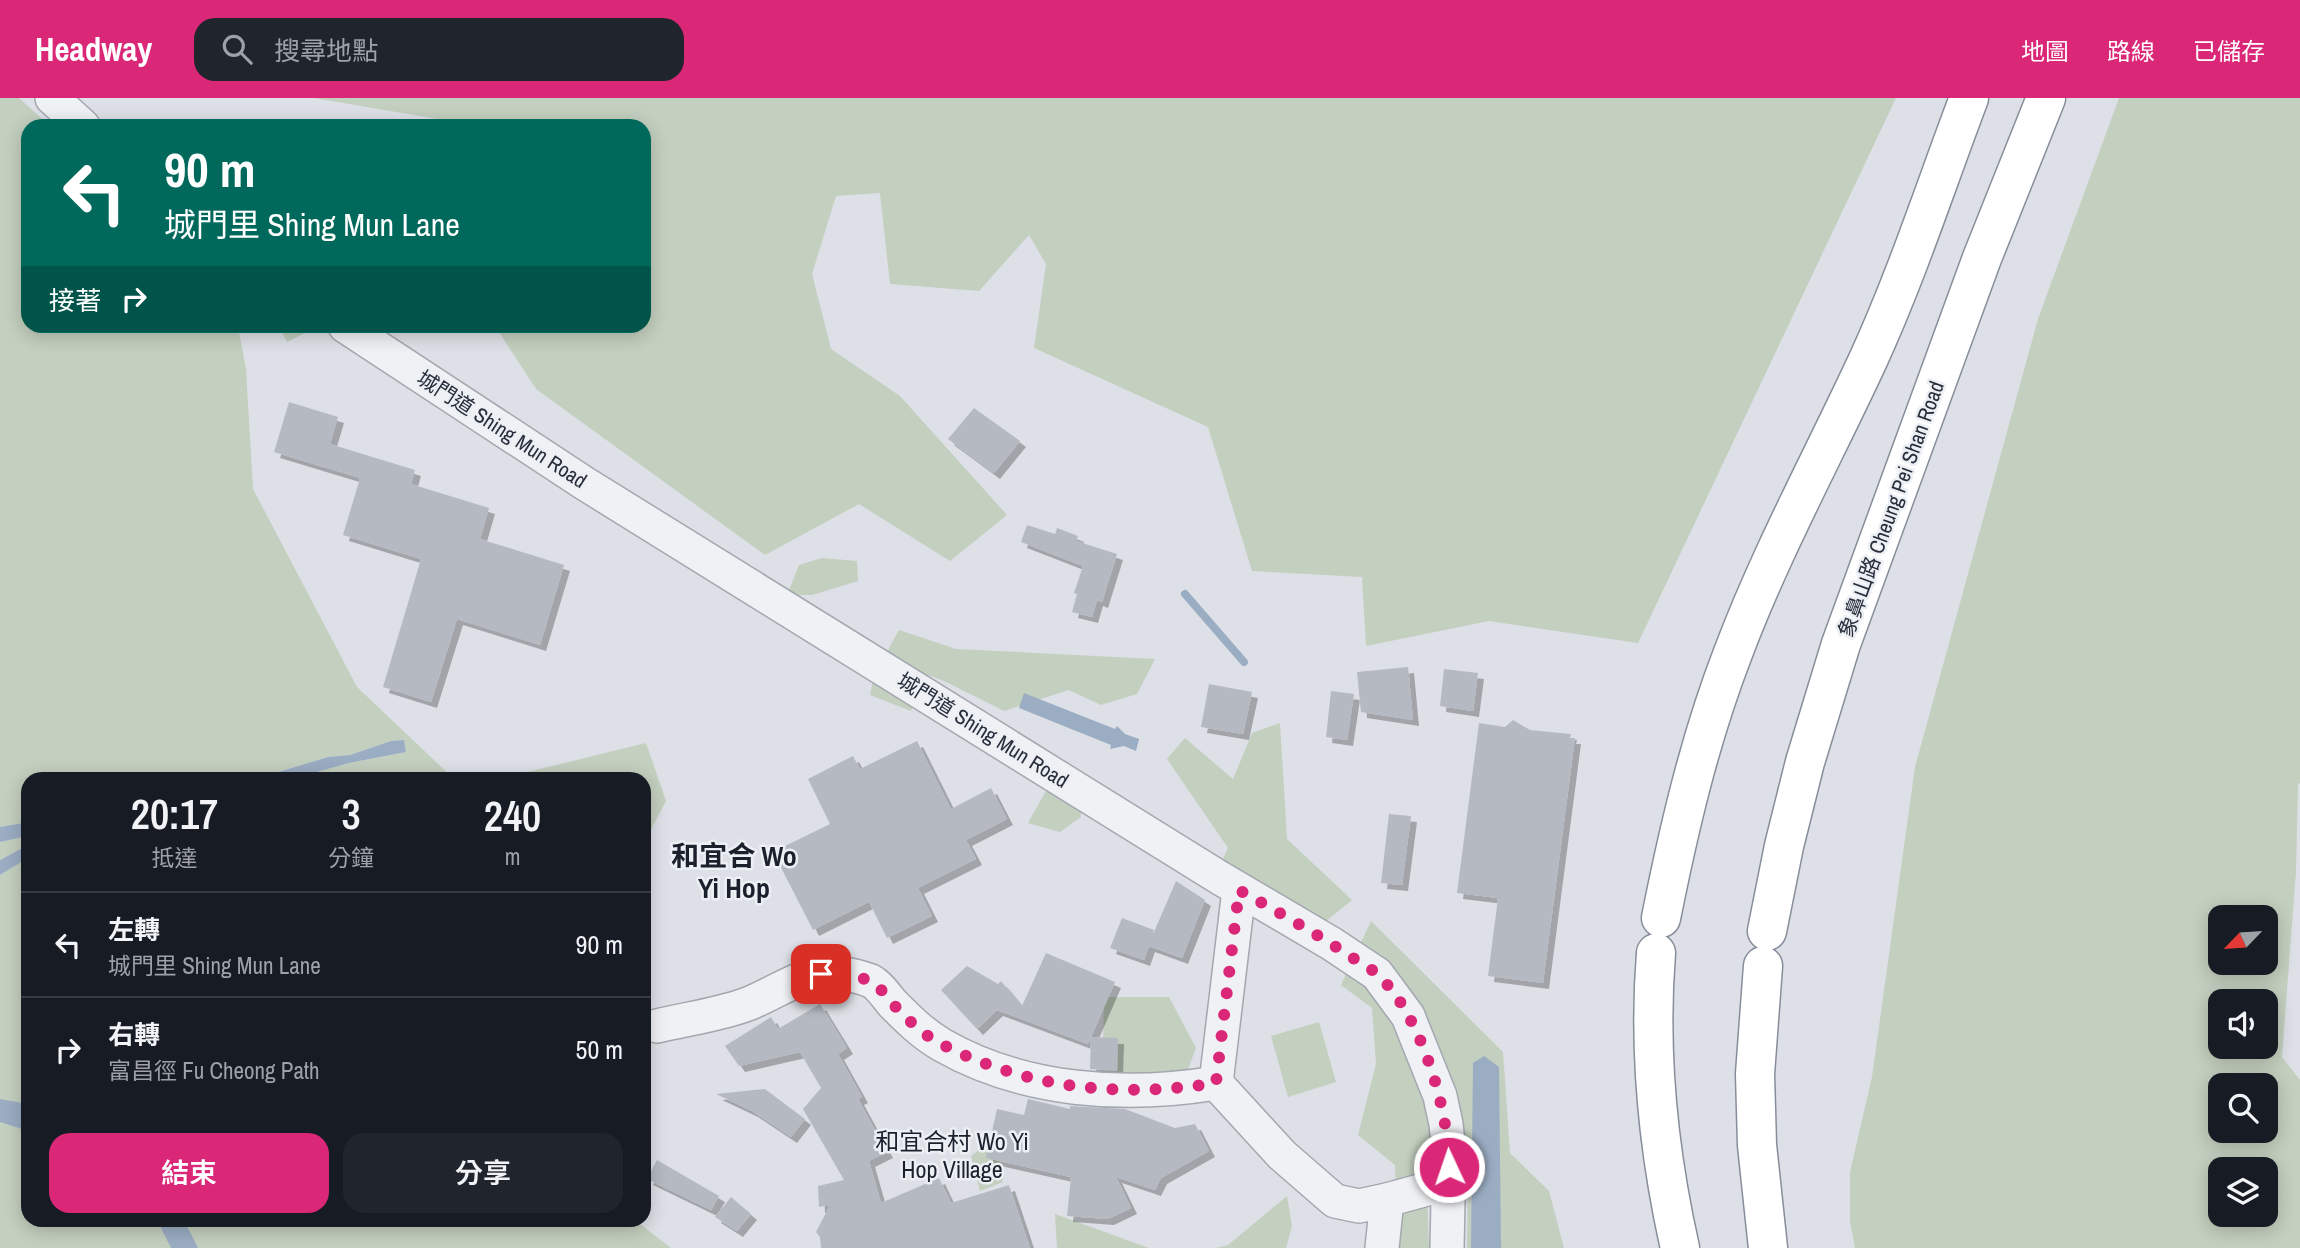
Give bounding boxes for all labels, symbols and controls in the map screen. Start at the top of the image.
search box [194,18,684,81]
text: Headway [35,27,152,71]
icon: search [218,30,256,68]
text: 搜尋地點 [274,33,378,68]
text: 地圖 [2021,35,2069,67]
text: 路線 [2107,35,2155,67]
text: 已儲存 [2193,35,2265,67]
text: 90 m [164,136,256,202]
icon: left [49,147,140,238]
text: 城門里 Shing Mun Lane [164,203,460,246]
icon: right [115,280,153,318]
text: 接著 [49,283,101,318]
street label: 城門道 Shing Mun Road [411,363,593,495]
street label: 象鼻山路 Cheung Pei Shan Road [1831,377,1951,641]
street label: 城門道 Shing Mun Road [892,665,1074,795]
text: 20:17 [131,786,218,842]
text: 3 [341,786,361,842]
text: 240 [484,788,541,844]
district label: 和宜合 Wo Yi Hop [671,837,797,907]
text: m [505,841,520,872]
text: 抵達 [151,842,197,873]
text: 分鐘 [328,842,374,873]
north arrow [2208,905,2278,975]
map controls [2208,905,2278,1227]
text: 左轉 [108,912,160,947]
icon: left [49,926,87,964]
text: 90 m [576,927,623,962]
pin [791,944,851,1004]
text: 城門里 Shing Mun Lane [108,950,321,981]
icon: arrive [802,955,840,993]
button: sound [2208,989,2278,1059]
text: 右轉 [108,1017,160,1052]
icon: right [49,1031,87,1069]
text: 50 m [576,1032,623,1067]
text: 富昌徑 Fu Cheong Path [108,1055,320,1086]
button: search [2208,1073,2278,1143]
district label: 和宜合村 Wo Yi Hop Village [875,1125,1029,1185]
position arrow [1412,1130,1486,1204]
button: 結束 [49,1133,329,1213]
button: 分享 [343,1133,623,1213]
button: layers [2208,1157,2278,1227]

